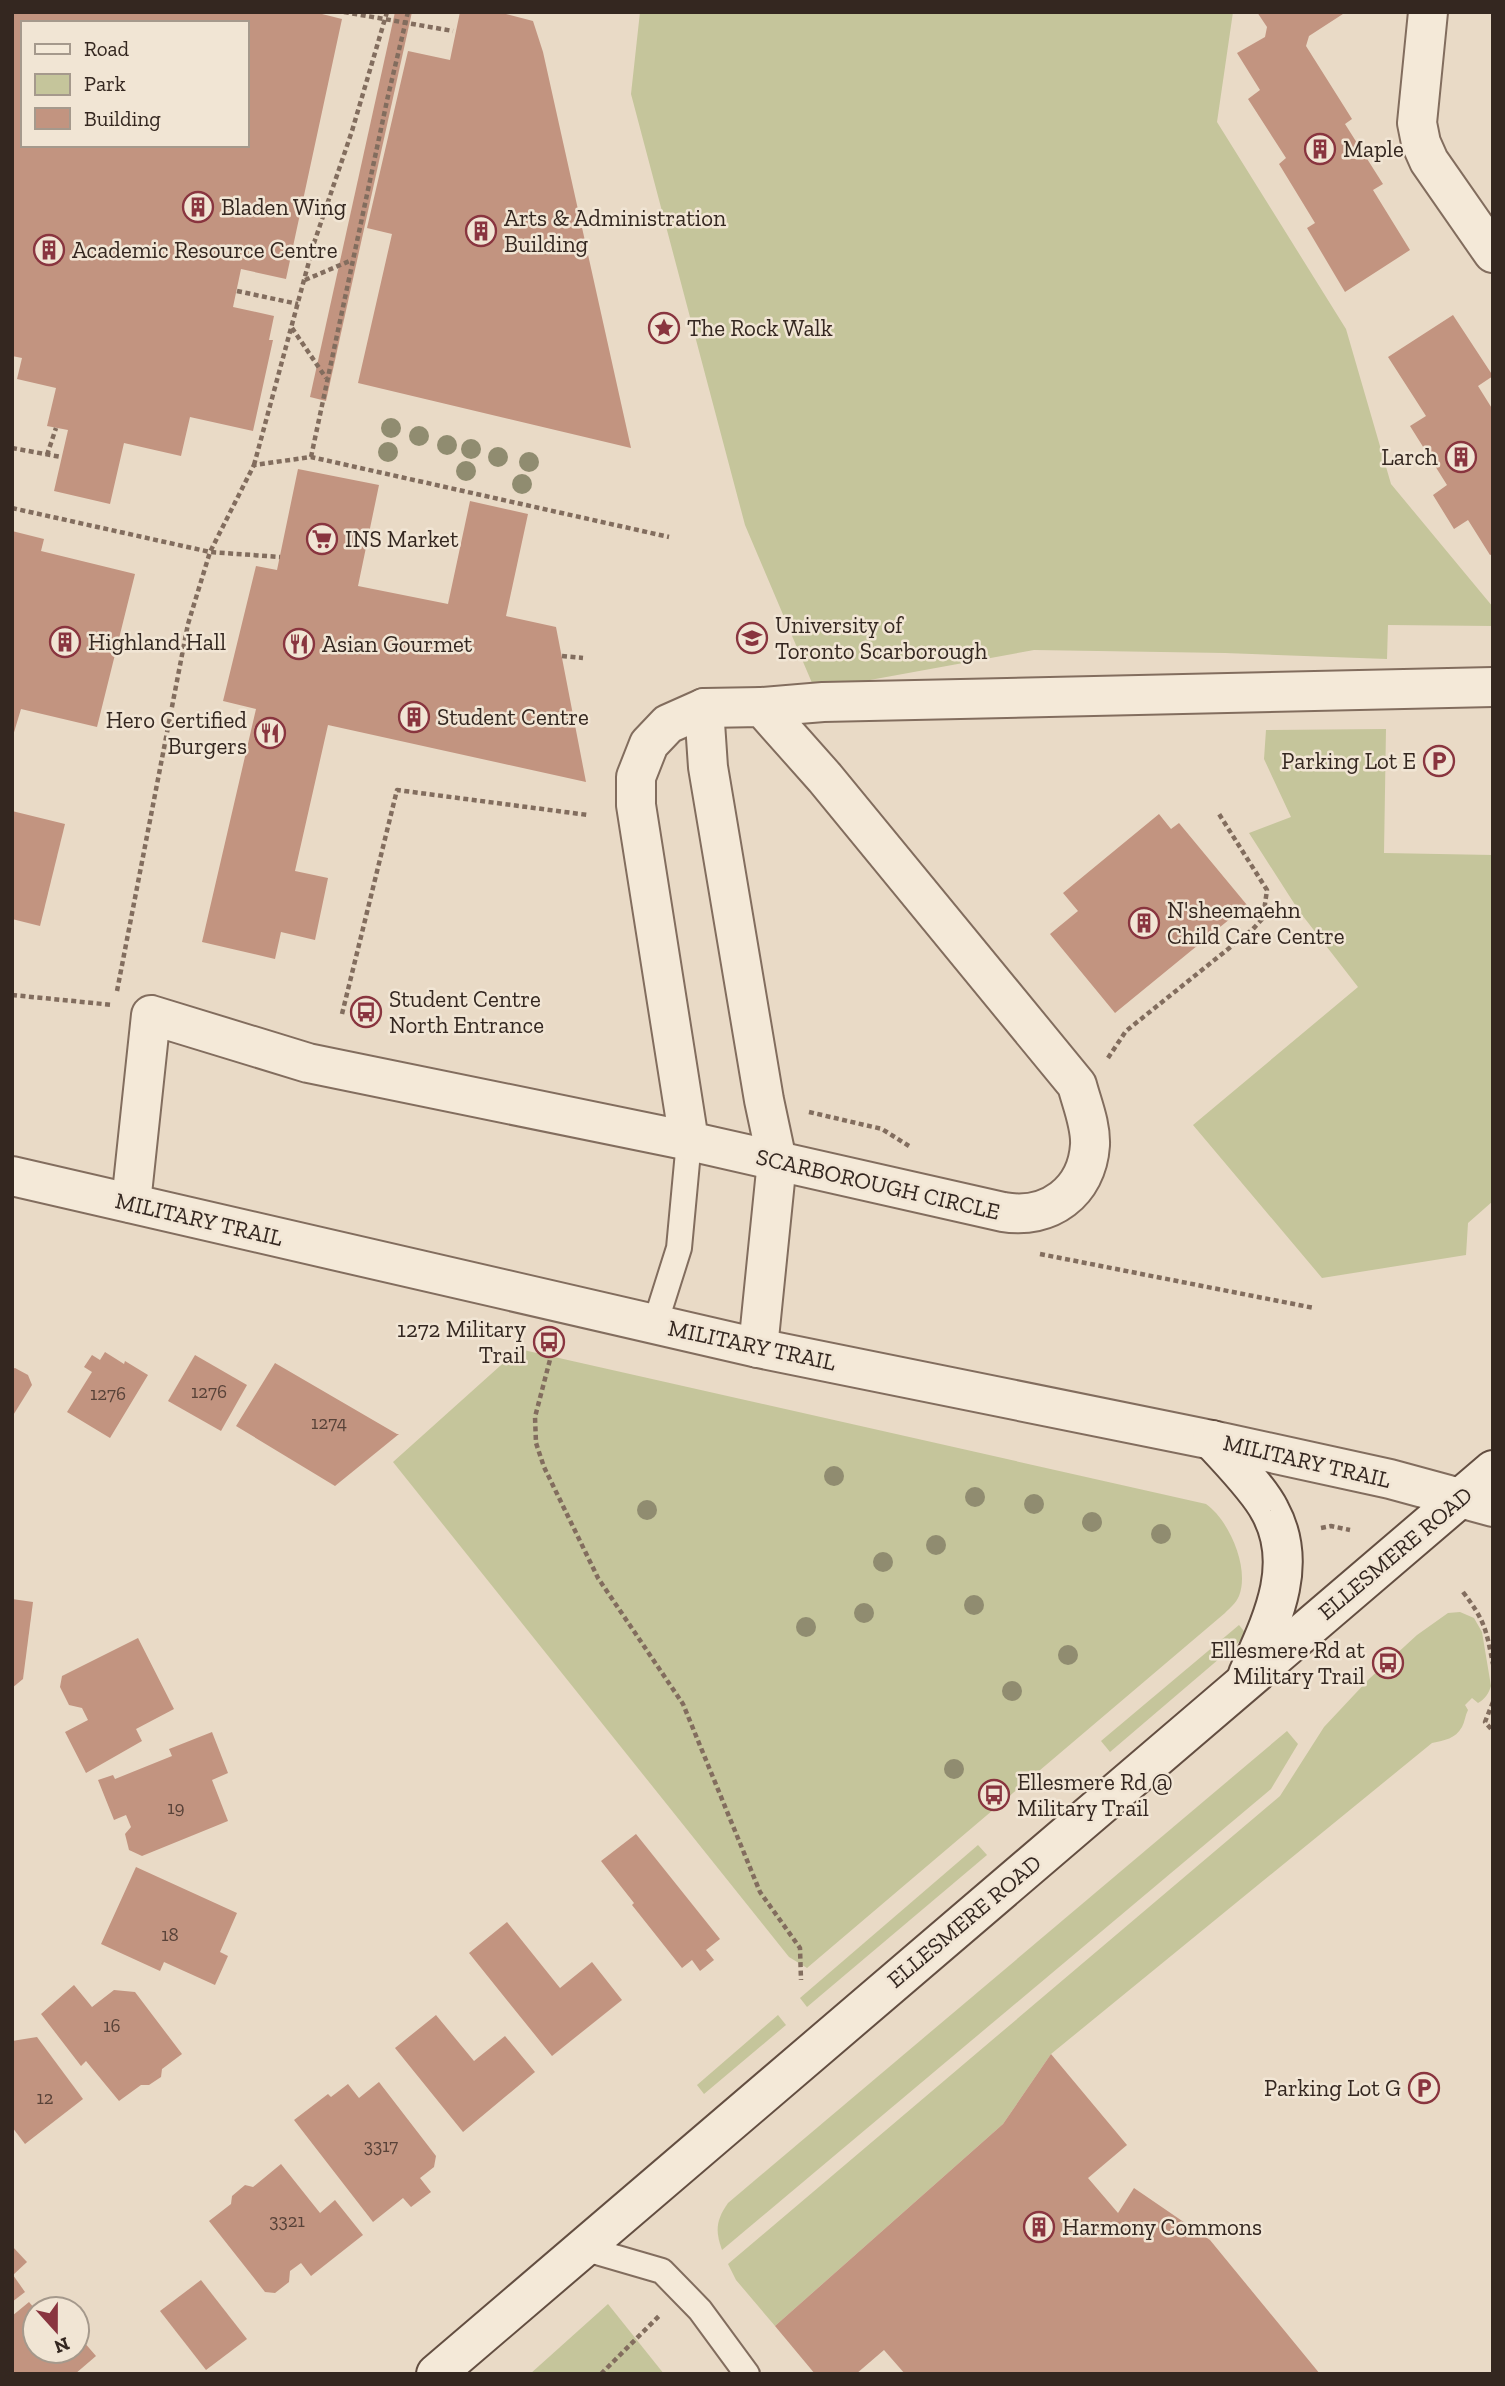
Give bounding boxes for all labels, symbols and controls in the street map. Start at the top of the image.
legend [21,21,248,147]
text: Road [84,36,130,61]
text: Park [84,71,126,96]
text: Building [84,106,161,131]
building icon: Maple [1303,132,1337,166]
place label: Maple [1343,135,1404,163]
building icon: Bladen Wing [181,190,215,224]
place label: Bladen Wing [221,193,347,221]
place label: Arts & Administration Building [504,204,726,258]
building icon: Arts & Administration Building [464,214,498,248]
building icon: Academic Resource Centre [32,233,66,267]
place label: Academic Resource Centre [72,236,338,264]
place icon: The Rock Walk [647,311,681,345]
place label: The Rock Walk [687,314,833,342]
building icon: Larch [1444,440,1478,474]
place label: Larch [1381,443,1438,471]
supermarket icon: INS Market [305,522,339,556]
place label: INS Market [345,525,459,553]
place label: University of Toronto Scarborough [775,611,987,665]
school or university icon: University of Toronto Scarborough [735,621,769,655]
building icon: Highland Hall [48,625,82,659]
restaurant icon: Asian Gourmet [282,627,316,661]
place label: Highland Hall [88,628,226,656]
place label: Asian Gourmet [322,630,473,658]
building icon: Student Centre [397,700,431,734]
place label: Student Centre [437,703,589,731]
place label: Hero Certified Burgers [106,706,247,760]
restaurant icon: Hero Certified Burgers [253,716,287,750]
parking icon: Parking Lot E [1422,744,1456,778]
place label: Parking Lot E [1281,747,1416,775]
place label: N'sheemaehn Child Care Centre [1167,896,1345,950]
building icon: N'sheemaehn Child Care Centre [1127,906,1161,940]
place label: Student Centre North Entrance [389,985,544,1039]
bus stop icon: Student Centre North Entrance [349,995,383,1029]
street label: SCARBOROUGH CIRCLE [753,1142,1003,1226]
street label: MILITARY TRAIL [113,1186,286,1252]
street label: MILITARY TRAIL [666,1314,839,1377]
place label: 1272 Military Trail [397,1315,526,1369]
bus stop icon: 1272 Military Trail [532,1325,566,1359]
house number: 1276 [191,1380,227,1403]
house number: 1276 [90,1382,126,1405]
house number: 1274 [311,1411,347,1434]
street label: MILITARY TRAIL [1221,1428,1394,1494]
street label: ELLESMERE ROAD [1312,1480,1478,1626]
place label: Ellesmere Rd at Military Trail [1211,1636,1365,1690]
bus stop icon: Ellesmere Rd at Military Trail [1371,1646,1405,1680]
place label: Ellesmere Rd @ Military Trail [1017,1768,1173,1822]
bus stop icon: Ellesmere Rd @ Military Trail [977,1778,1011,1812]
house number: 19 [167,1796,185,1819]
street label: ELLESMERE ROAD [881,1848,1047,1994]
house number: 18 [161,1923,179,1946]
house number: 16 [103,2014,121,2037]
parking icon: Parking Lot G [1407,2071,1441,2105]
place label: Parking Lot G [1264,2074,1401,2102]
house number: 12 [36,2086,54,2109]
house number: 3317 [364,2134,398,2157]
house number: 3321 [269,2209,305,2232]
building icon: Harmony Commons [1022,2210,1056,2244]
place label: Harmony Commons [1062,2213,1262,2241]
north arrow [21,2295,91,2365]
text: N [51,2332,73,2359]

